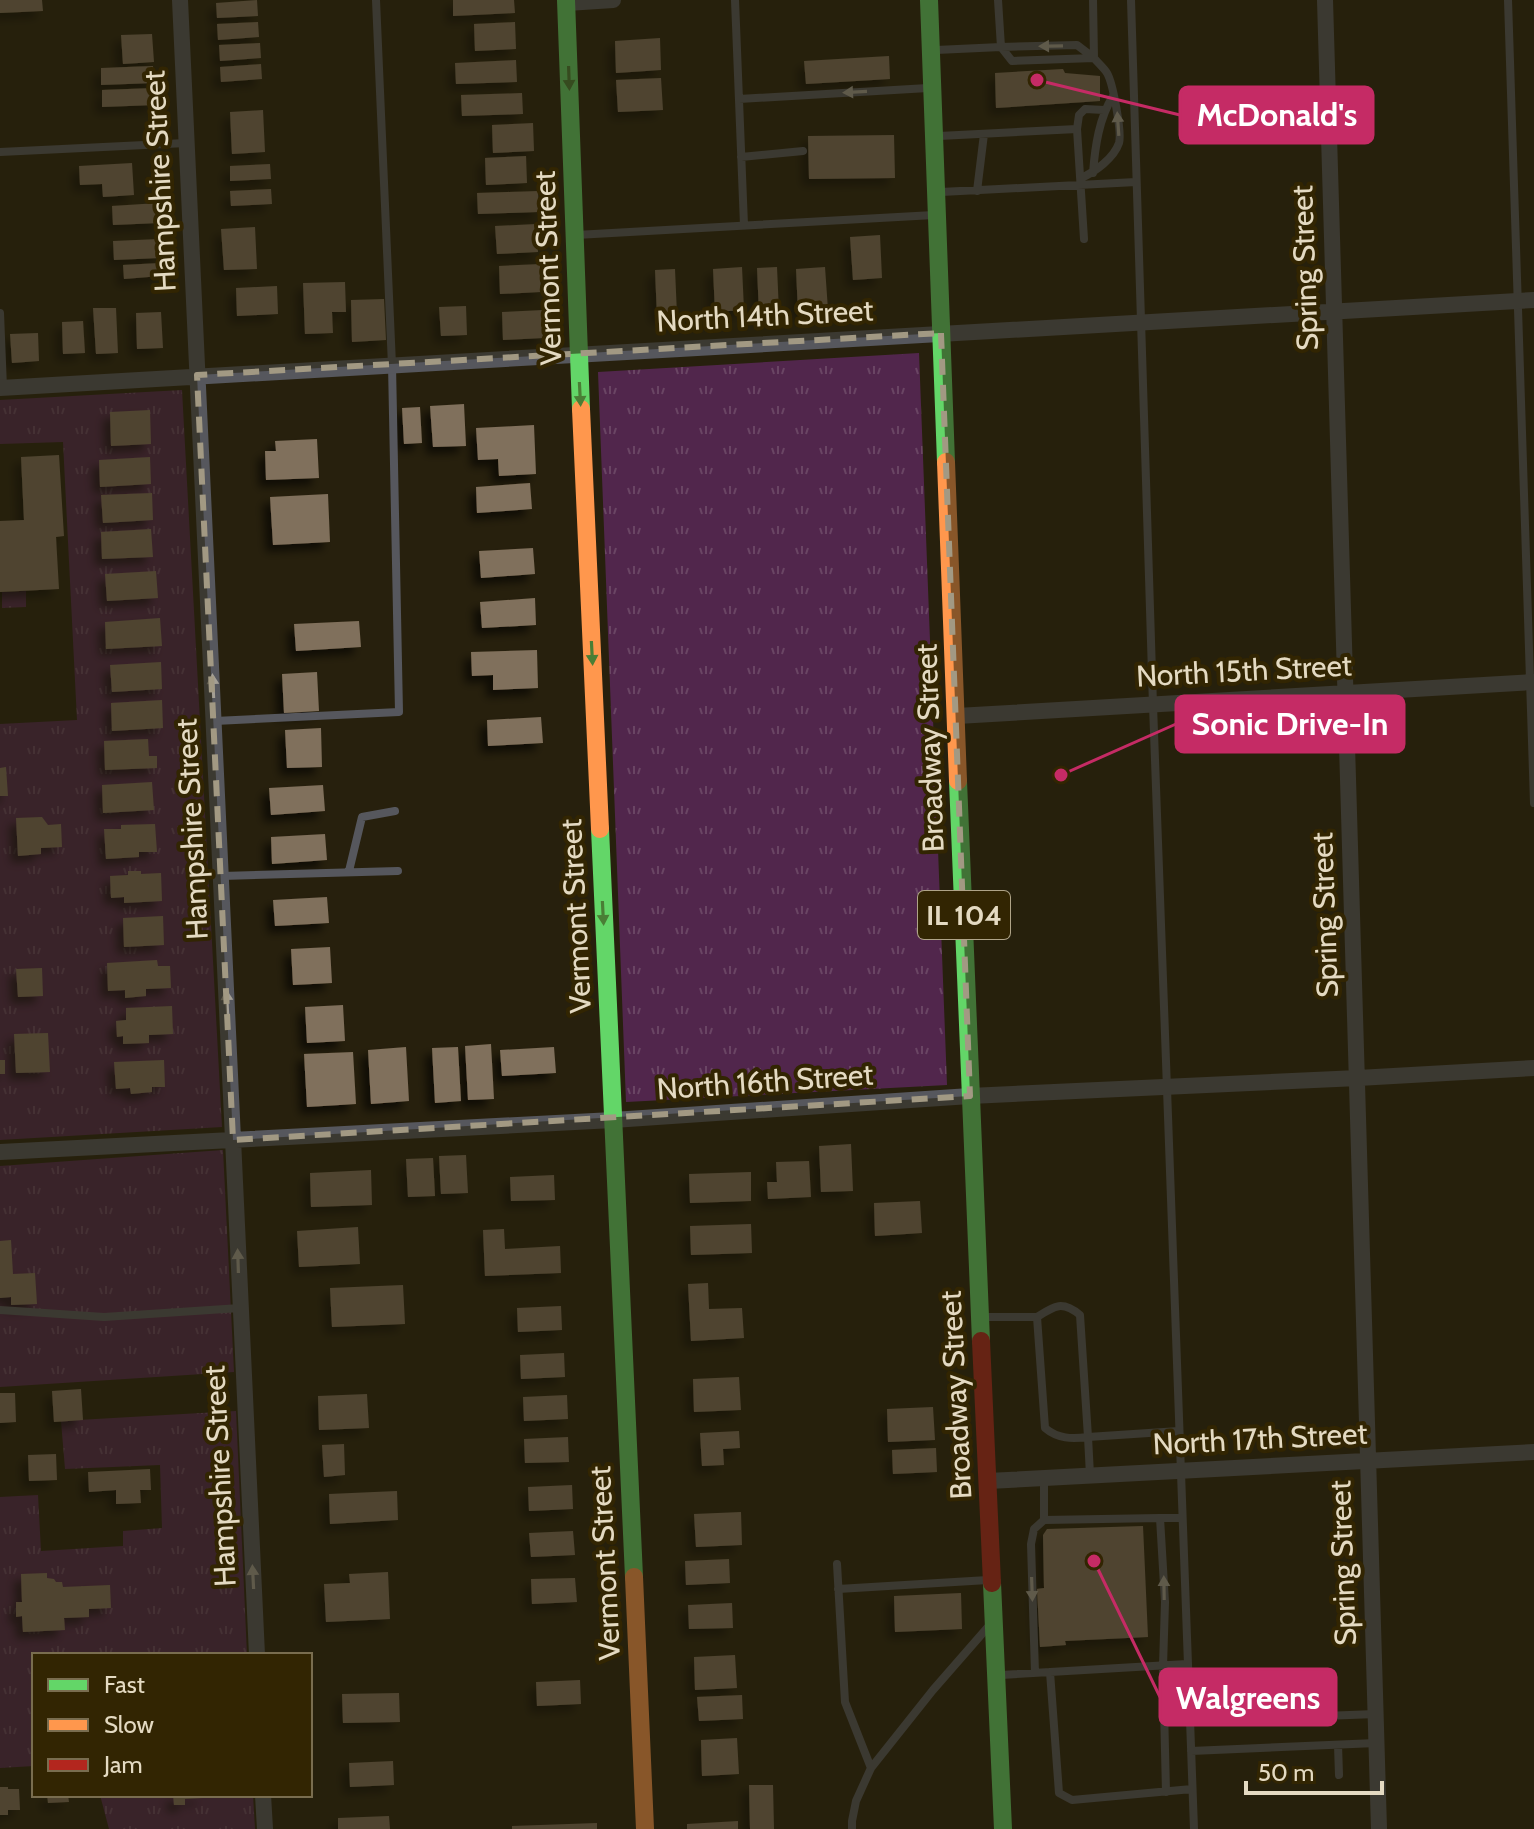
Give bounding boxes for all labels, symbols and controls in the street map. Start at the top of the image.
one-way arrow [1038,39,1063,52]
one-way arrow [563,66,576,91]
street label: Hampshire Street [135,69,184,293]
one-way arrow [842,86,867,99]
callout: McDonald's [1180,87,1373,143]
text: McDonald's [1197,95,1357,134]
one-way arrow [1111,111,1124,136]
street label: Vermont Street [526,170,569,366]
street label: Spring Street [1283,185,1326,351]
street label: North 14th Street [656,291,874,340]
one-way arrow [574,382,587,407]
one-way arrow [586,641,599,666]
street label: Broadway Street [907,643,952,853]
street label: North 15th Street [1135,646,1353,695]
one-way arrow [206,673,219,698]
callout: Sonic Drive-In [1176,696,1404,752]
text: Sonic Drive-In [1192,704,1388,743]
street label: Hampshire Street [167,717,216,941]
street label: Vermont Street [552,818,599,1014]
street label: Spring Street [1303,832,1346,998]
road number: IL 104 [918,891,1010,939]
one-way arrow [597,901,610,926]
one-way arrow [221,989,234,1014]
street label: North 16th Street [656,1055,874,1108]
one-way arrow [232,1248,245,1273]
street label: Broadway Street [932,1290,979,1500]
street label: Hampshire Street [195,1364,244,1588]
street label: North 17th Street [1152,1414,1368,1463]
street label: Vermont Street [581,1465,628,1661]
street label: Spring Street [1321,1480,1364,1646]
one-way arrow [247,1564,260,1589]
one-way arrow [1158,1575,1171,1600]
one-way arrow [1026,1577,1039,1602]
legend [32,1653,312,1797]
callout: Walgreens [1160,1669,1336,1725]
text: Fast [104,1670,145,1699]
text: Walgreens [1176,1678,1320,1717]
text: Slow [104,1710,154,1739]
scale bar [1246,1745,1382,1795]
text: Jam [103,1750,142,1779]
text: 50 m [1258,1758,1314,1787]

